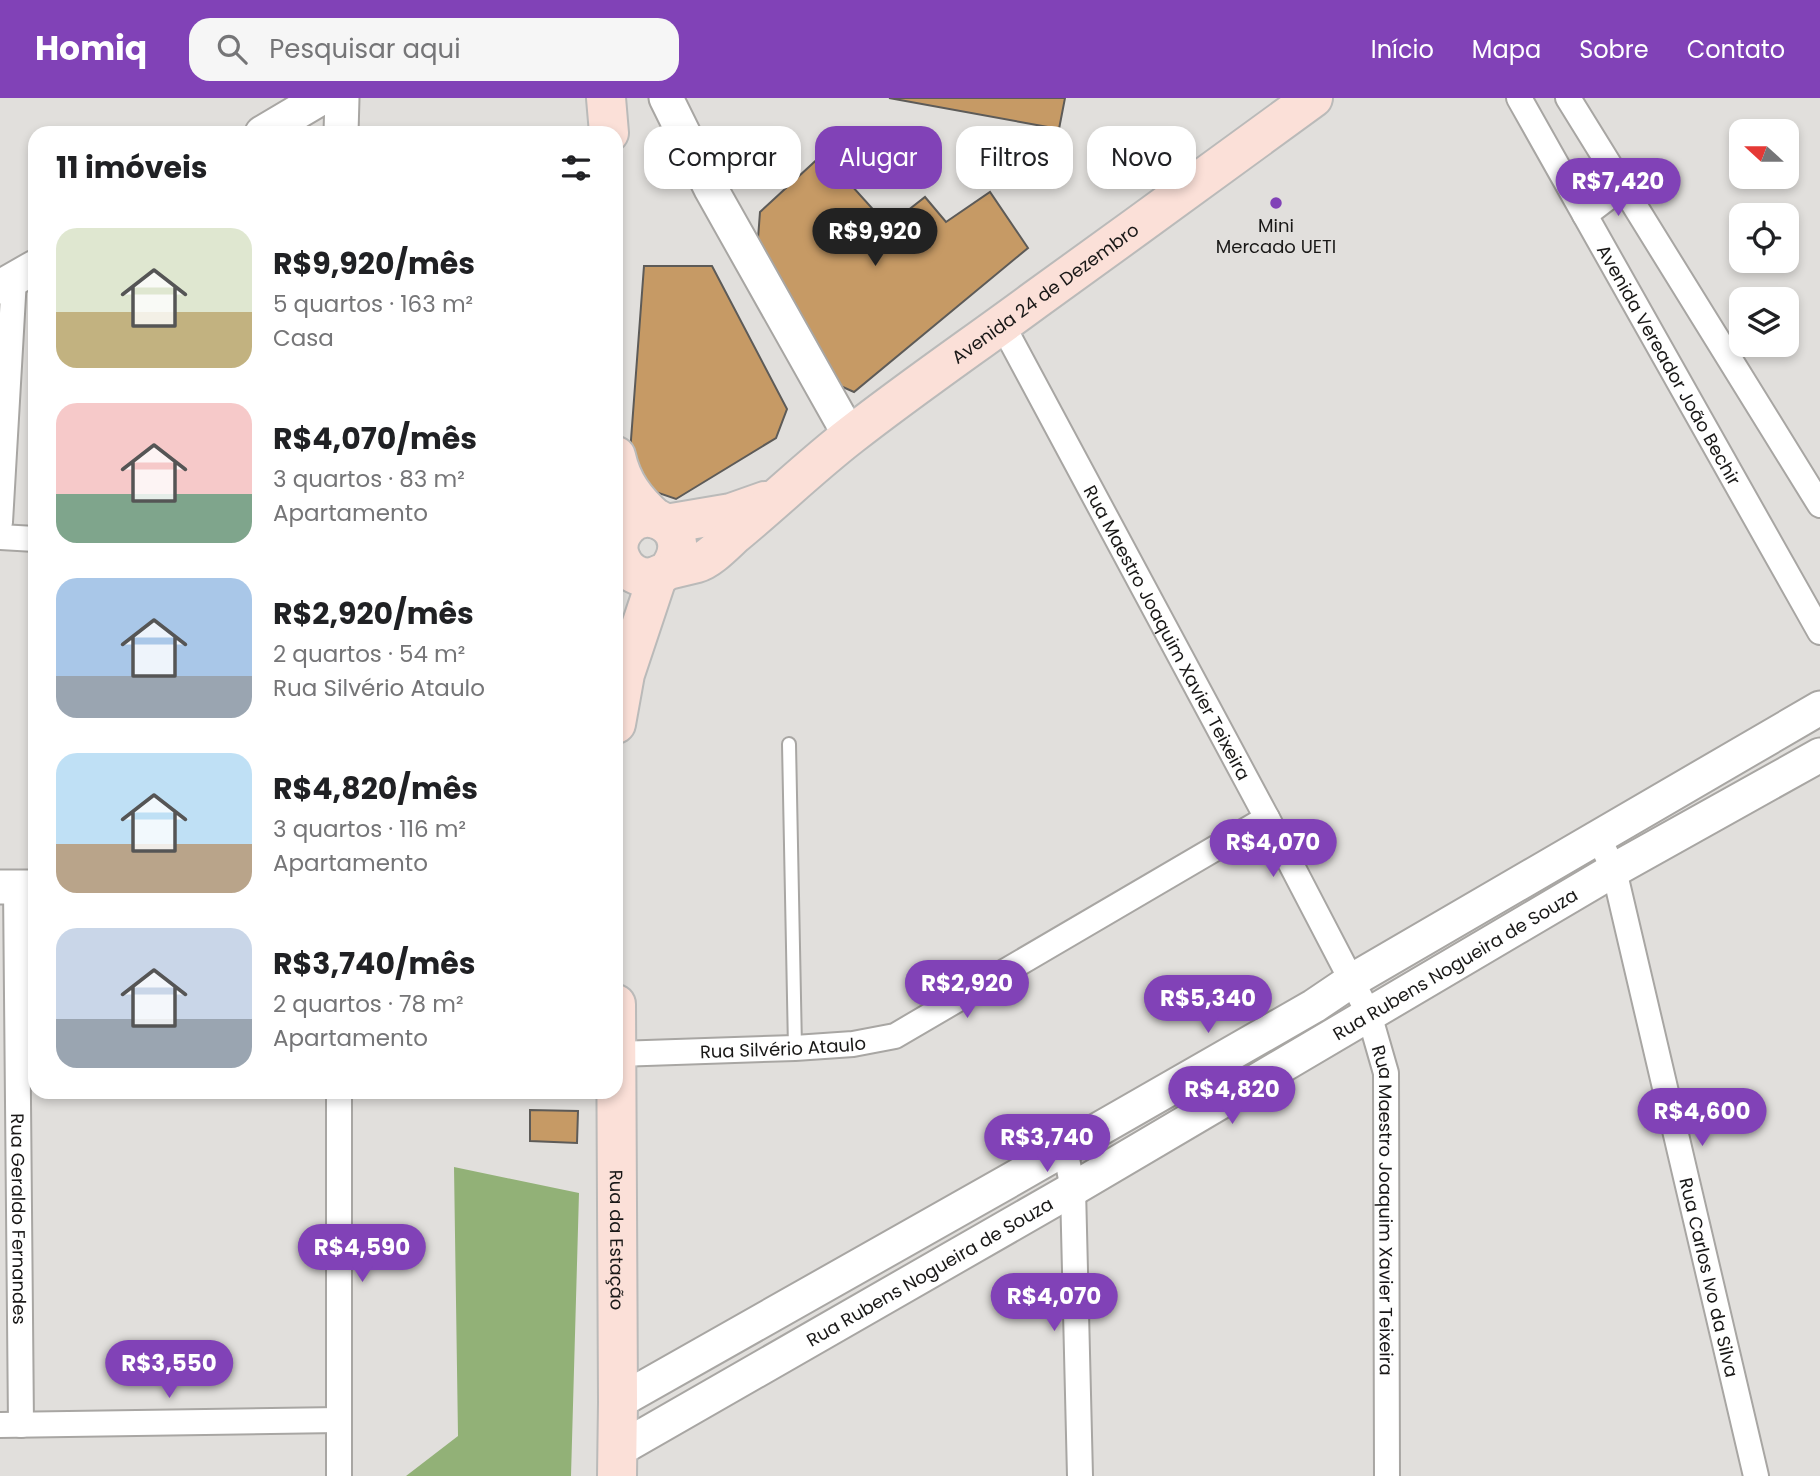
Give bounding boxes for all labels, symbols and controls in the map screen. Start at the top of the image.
search box [189,18,679,81]
text: Homiq [35,25,147,72]
icon: search [213,30,251,68]
text: Pesquisar aqui [269,31,461,67]
text: Início [1371,33,1434,66]
text: Mapa [1472,33,1541,66]
text: Sobre [1579,33,1649,66]
text: Contato [1687,33,1785,66]
north arrow [1729,119,1799,189]
map controls [1729,119,1799,357]
chip: Comprar [644,126,801,189]
chip: Alugar [815,126,942,189]
chip: Filtros [956,126,1073,189]
chip: Novo [1087,126,1196,189]
text: 11 imóveis [56,146,208,189]
icon: filters [557,149,595,187]
pin: R$7,420 [1553,158,1683,218]
text: R$7,420 [1572,165,1664,197]
marker: Mini Mercado UETI [1268,195,1284,211]
button: locate [1729,203,1799,273]
pin: R$9,920 [810,208,940,268]
place label: Mini Mercado UETI [1216,213,1336,259]
text: R$9,920 [828,215,922,247]
street label: Avenida 24 de Dezembro [946,217,1144,369]
street label: Avenida Vereador João Bechir [1591,240,1747,490]
text: R$9,920/mês [273,242,475,285]
icon: home [112,256,196,340]
button: layers [1729,287,1799,357]
text: 5 quartos · 163 m² [273,288,473,320]
text: Casa [273,322,334,354]
text: R$4,070/mês [273,417,477,460]
icon: home [112,431,196,515]
text: 3 quartos · 83 m² [273,463,465,495]
street label: Rua Maestro Joaquim Xavier Teixeira [1078,481,1257,784]
text: Apartamento [273,497,428,529]
text: R$2,920/mês [273,592,474,635]
icon: home [112,606,196,690]
text: 2 quartos · 54 m² [273,638,465,670]
text: Rua Silvério Ataulo [273,672,485,704]
text: R$4,820/mês [273,767,478,810]
icon: home [112,781,196,865]
text: 3 quartos · 116 m² [273,813,466,845]
pin: R$4,070 [1208,820,1338,879]
text: R$4,070 [1226,826,1320,858]
text: Apartamento [273,847,428,879]
street label: Rua Rubens Nogueira de Souza [1328,882,1582,1046]
text: R$3,740/mês [273,942,476,985]
icon: home [112,956,196,1040]
pin: R$2,920 [902,960,1032,1020]
text: R$2,920 [921,967,1013,999]
pin: R$5,340 [1143,976,1273,1035]
text: R$5,340 [1160,982,1256,1014]
text: 2 quartos · 78 m² [273,988,464,1020]
text: Apartamento [273,1022,428,1054]
street label: Rua Silvério Ataulo [699,1029,868,1064]
street label: Rua Maestro Joaquim Xavier Teixeira [1366,1042,1399,1376]
pin: R$4,820 [1167,1066,1297,1126]
text: R$4,820 [1184,1073,1280,1105]
pin: R$4,600 [1637,1088,1767,1148]
text: R$4,600 [1654,1095,1750,1127]
street label: Rua Geraldo Fernandes [6,1113,33,1325]
pin: R$3,740 [982,1114,1112,1174]
text: R$3,740 [1000,1121,1094,1153]
street label: Rua da Estação [604,1170,630,1310]
street label: Rua Carlos Ivo da Silva [1674,1175,1745,1380]
street label: Rua Rubens Nogueira de Souza [802,1191,1057,1352]
pin: R$4,590 [297,1224,427,1284]
text: R$4,590 [314,1231,410,1263]
pin: R$4,070 [989,1274,1119,1333]
text: R$4,070 [1007,1280,1101,1312]
pin: R$3,550 [104,1340,234,1400]
text: R$3,550 [121,1347,217,1379]

